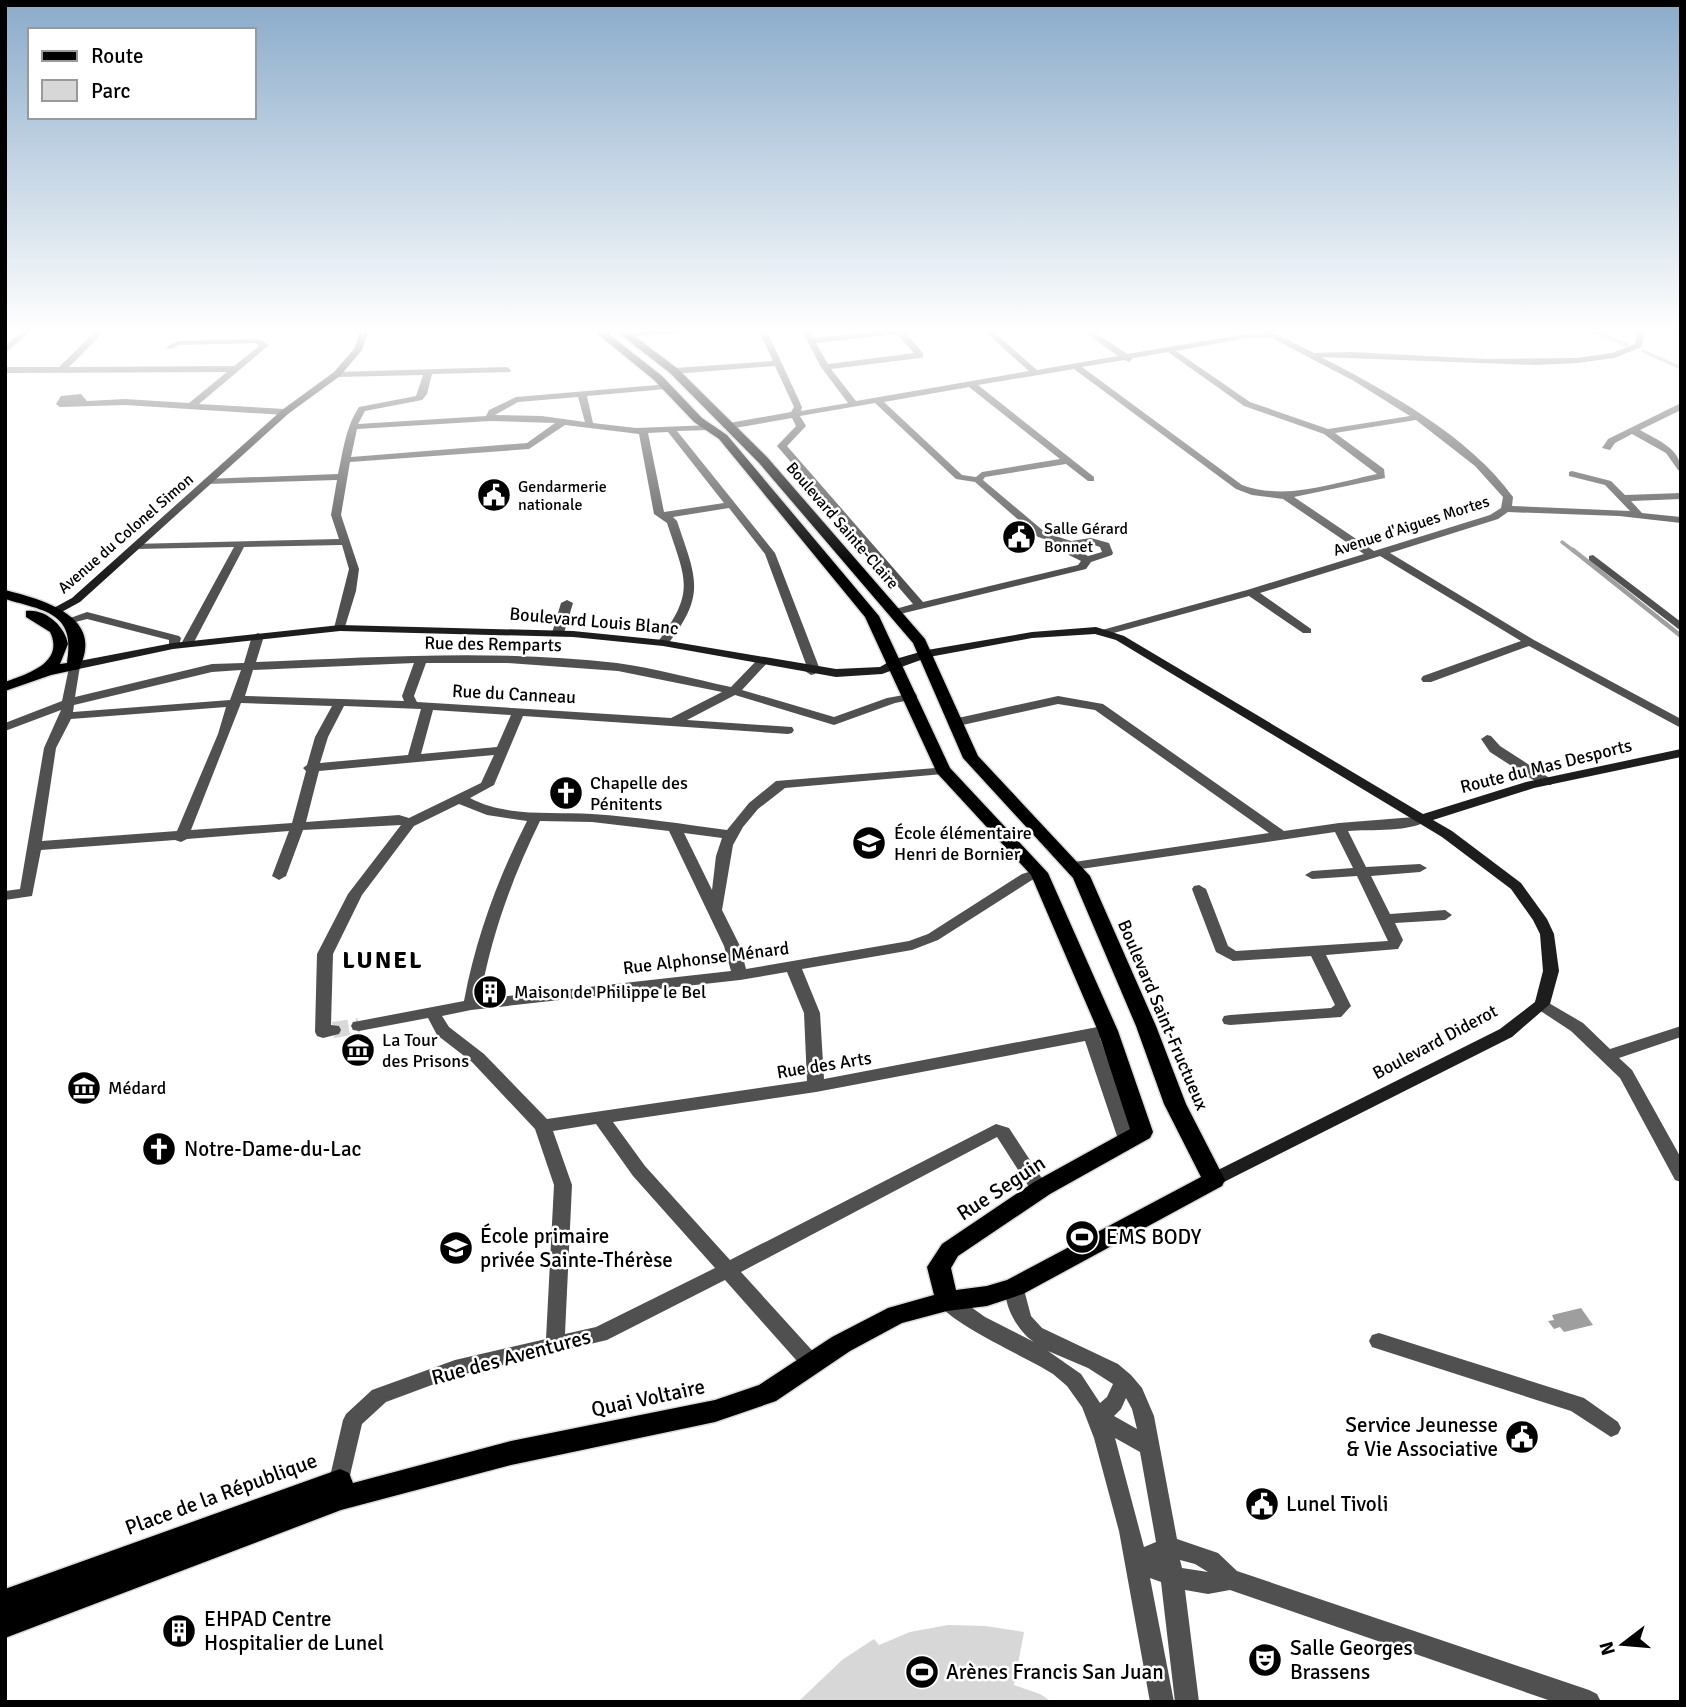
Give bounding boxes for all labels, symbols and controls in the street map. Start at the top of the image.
legend [28,28,256,119]
text: Route [91,43,143,69]
text: Parc [91,78,130,104]
street label: Boulevard Sainte-Claire [782,458,903,593]
street label: Avenue du Colonel Simon [54,469,198,598]
public building icon: Gendarmerie nationale [475,476,513,514]
place label: Gendarmerie nationale [518,477,607,515]
street label: Avenue d'Aigues Mortes [1331,491,1492,561]
public building icon: Salle Gérard Bonnet [1000,518,1038,556]
place label: Salle Gérard Bonnet [1044,519,1128,557]
street label: Boulevard Louis Blanc [509,603,679,639]
street label: Rue des Remparts [424,632,562,656]
street label: Rue du Canneau [451,680,577,708]
street label: Route du Mas Desports [1458,734,1634,798]
place label: Chapelle des Pénitents [590,772,688,815]
church icon: Chapelle des Pénitents [547,774,585,812]
place label: École élémentaire Henri de Bornier [894,822,1032,865]
school or university icon: École élémentaire Henri de Bornier [850,824,888,862]
street label: Boulevard Saint-Fructueux [1113,916,1213,1114]
street label: Rue Alphonse Ménard [622,937,790,979]
district label: LUNEL [342,945,424,975]
building icon: Maison de Philippe le Bel [471,973,509,1011]
place label: Maison de Philippe le Bel [514,981,706,1003]
street label: Boulevard Diderot [1369,1000,1501,1084]
place label: La Tour des Prisons [382,1029,469,1072]
museum icon: La Tour des Prisons [339,1031,377,1069]
street label: Rue des Arts [775,1047,873,1083]
museum icon: Médard [65,1069,103,1107]
place label: Médard [108,1077,166,1099]
church icon: Notre-Dame-du-Lac [140,1130,178,1168]
place label: Notre-Dame-du-Lac [184,1136,361,1162]
street label: Rue Seguin [952,1150,1050,1226]
sports icon: EMS BODY [1063,1218,1101,1256]
place label: École primaire privée Sainte-Thérèse [480,1223,673,1273]
place label: EMS BODY [1106,1224,1202,1250]
school or university icon: École primaire privée Sainte-Thérèse [437,1229,475,1267]
street label: Rue des Aventures [429,1323,593,1391]
street label: Quai Voltaire [589,1373,707,1423]
place label: Service Jeunesse & Vie Associative [1345,1412,1498,1462]
public building icon: Service Jeunesse & Vie Associative [1503,1418,1541,1456]
street label: Place de la République [121,1447,321,1541]
public building icon: Lunel Tivoli [1243,1485,1281,1523]
place label: Lunel Tivoli [1286,1491,1388,1517]
place label: EHPAD Centre Hospitalier de Lunel [204,1606,384,1656]
north arrow [1588,1609,1658,1679]
building icon: EHPAD Centre Hospitalier de Lunel [160,1612,198,1650]
place label: Salle Georges Brassens [1290,1635,1413,1685]
text: N [1594,1639,1621,1658]
theatre icon: Salle Georges Brassens [1246,1641,1284,1679]
sports icon: Arènes Francis San Juan [903,1653,941,1691]
place label: Arènes Francis San Juan [946,1659,1164,1685]

